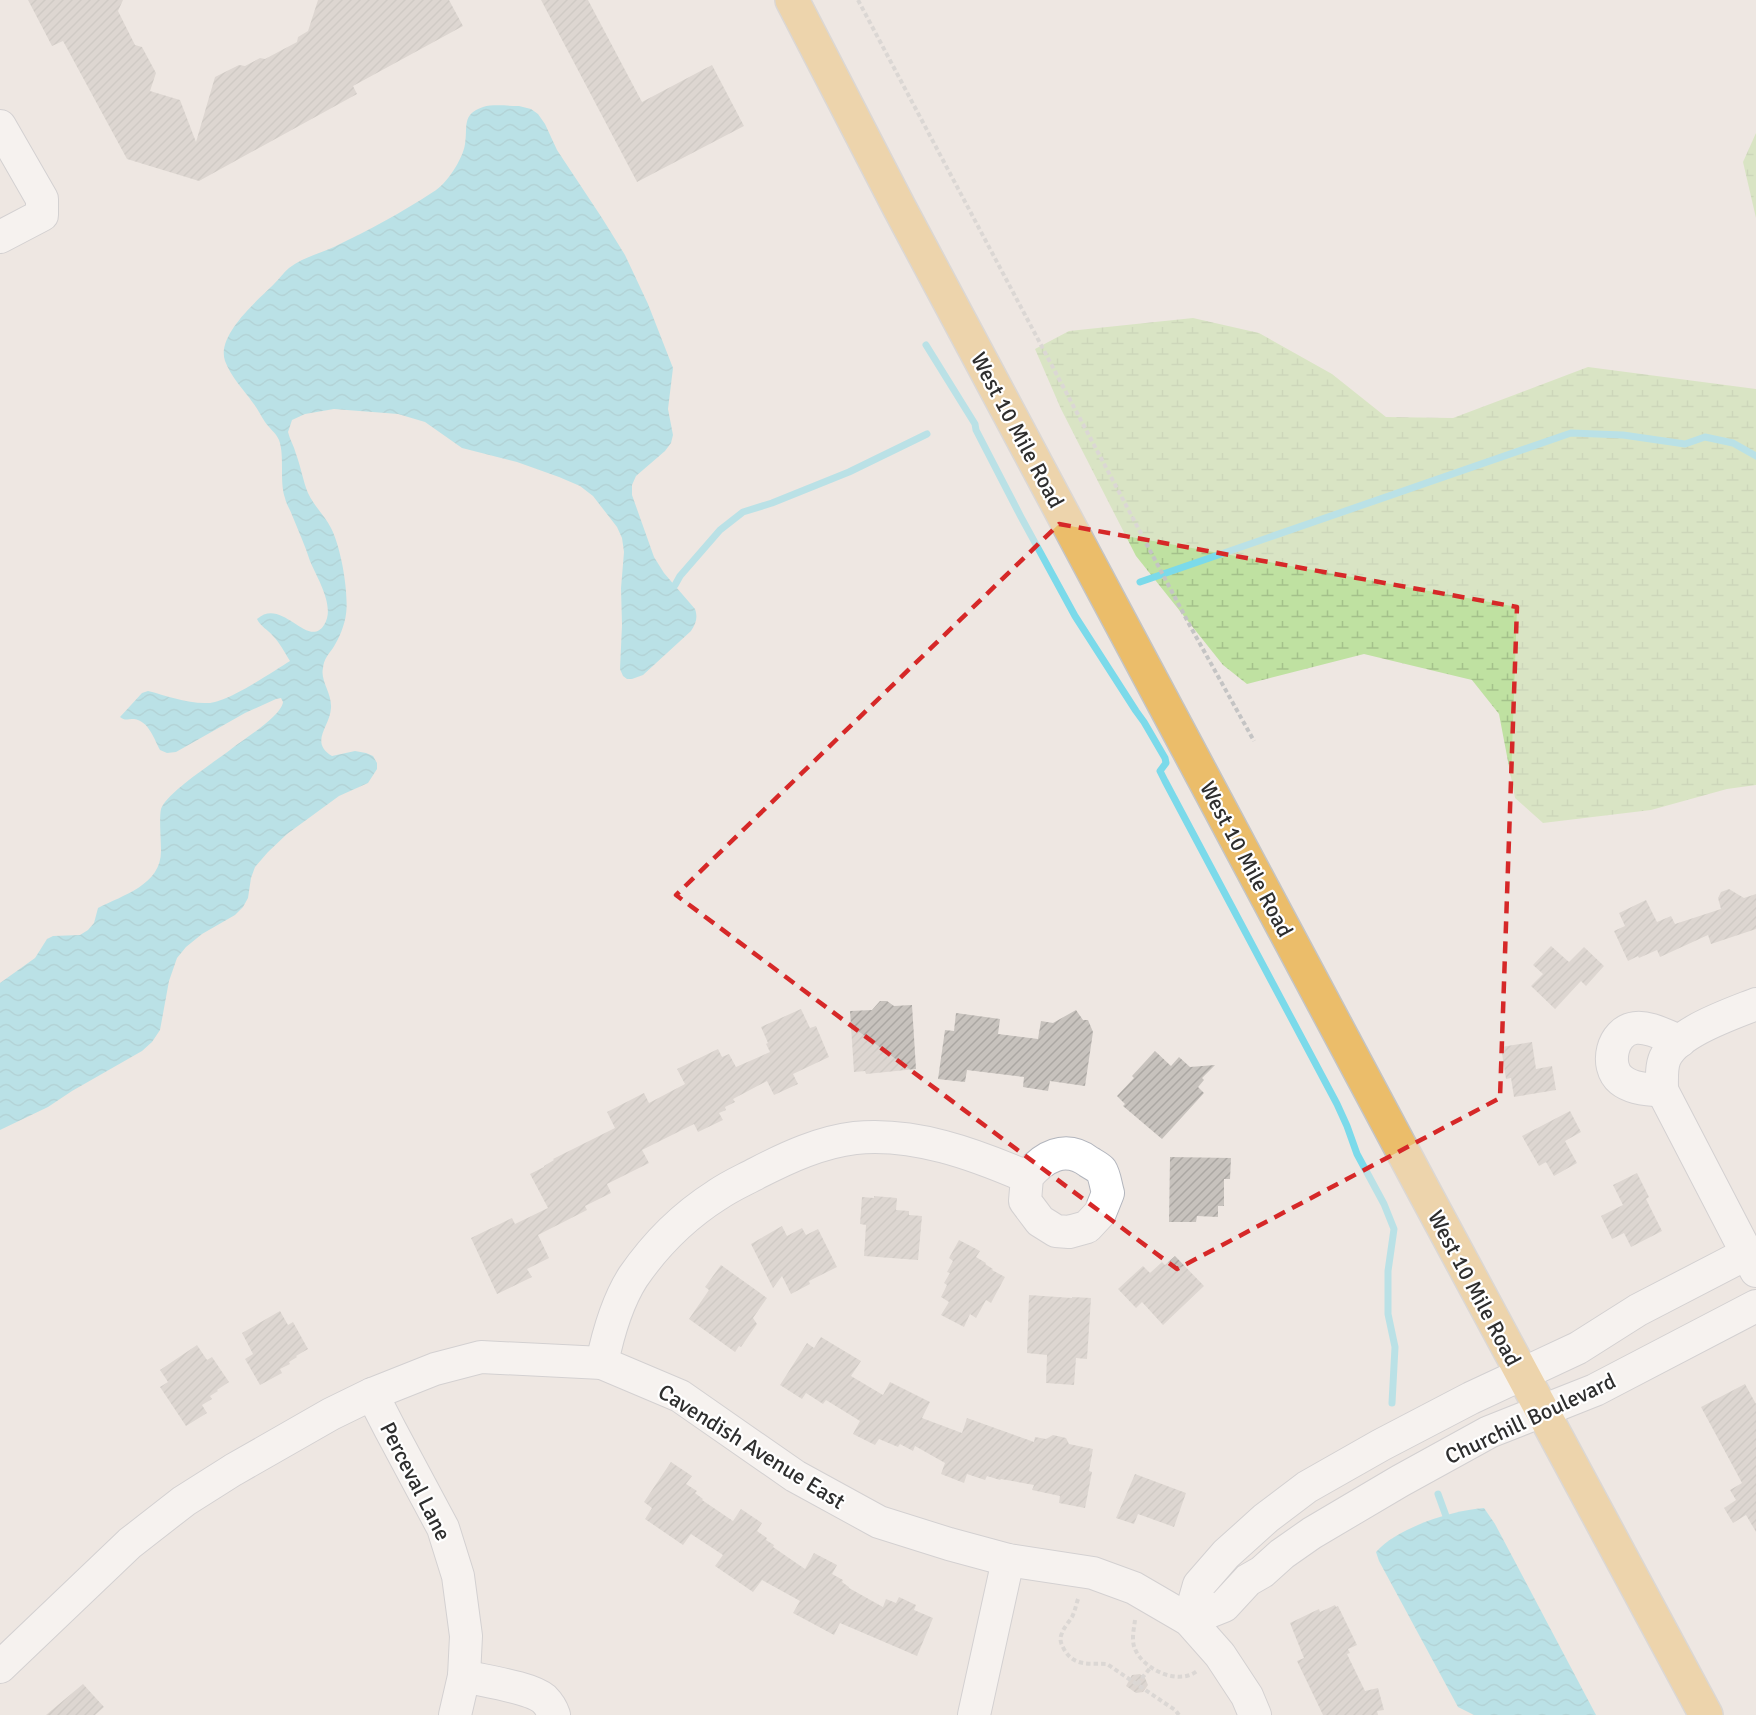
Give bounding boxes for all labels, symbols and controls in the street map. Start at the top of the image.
street label: West 10 Mile Road [965,348,1070,513]
street label: West 10 Mile Road [1194,777,1299,942]
street label: West 10 Mile Road [1422,1206,1527,1371]
street label: Churchill Boulevard [1441,1367,1620,1470]
street label: Cavendish Avenue East [653,1378,850,1515]
street label: Perceval Lane [374,1417,457,1545]

